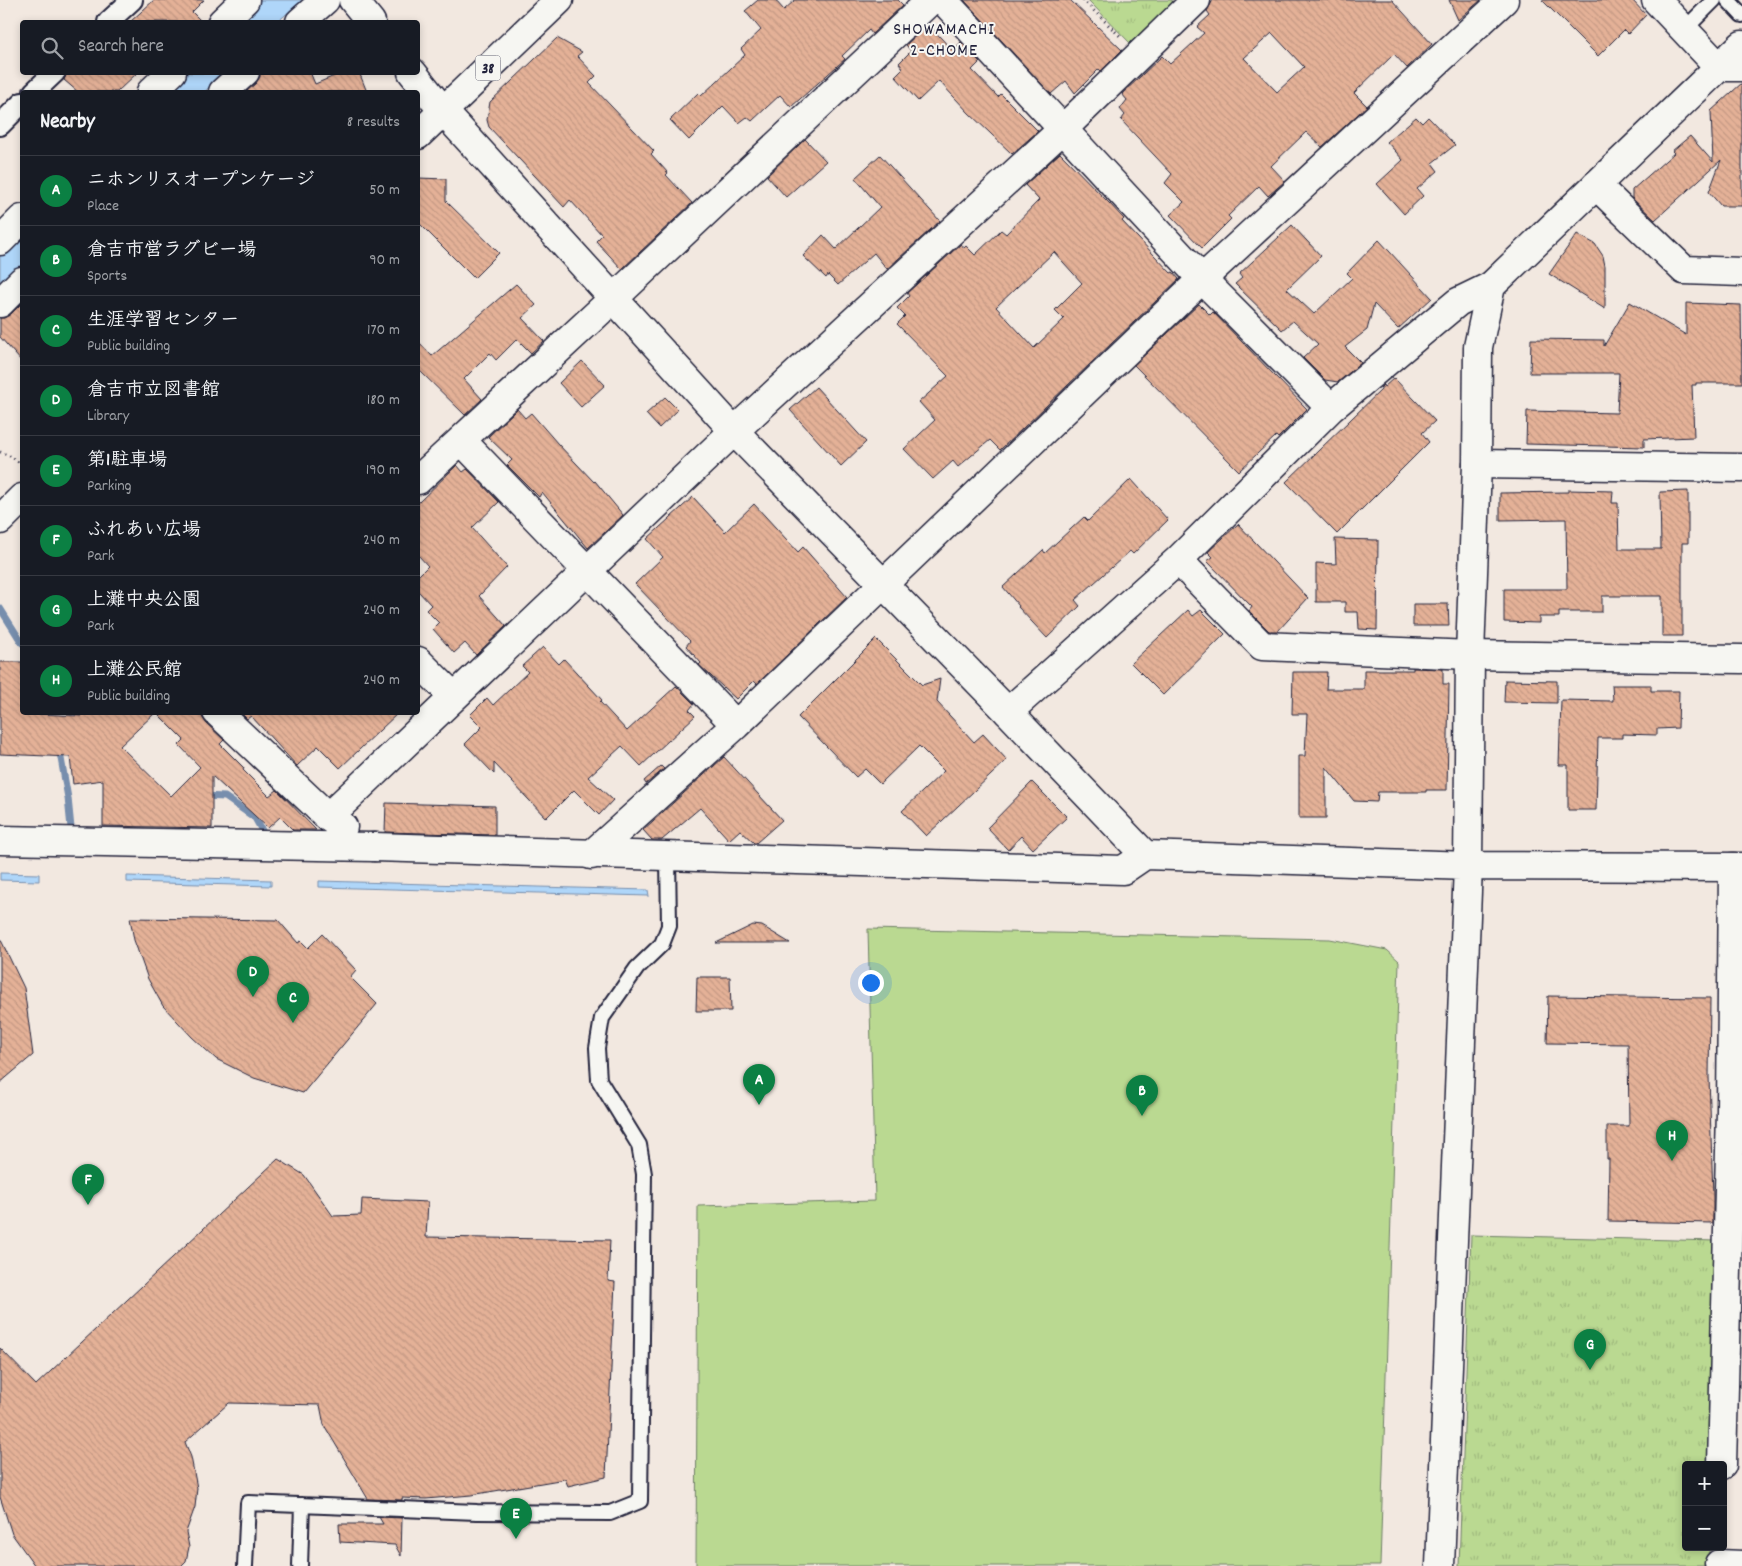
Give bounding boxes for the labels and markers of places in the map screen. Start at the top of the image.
pin: D [237,956,269,997]
pin: C [277,982,309,1023]
pin: A [743,1064,775,1105]
pin: B [1126,1075,1158,1116]
pin: H [1656,1120,1688,1161]
pin: F [72,1164,104,1205]
pin: G [1574,1329,1606,1370]
pin: E [500,1498,532,1539]

